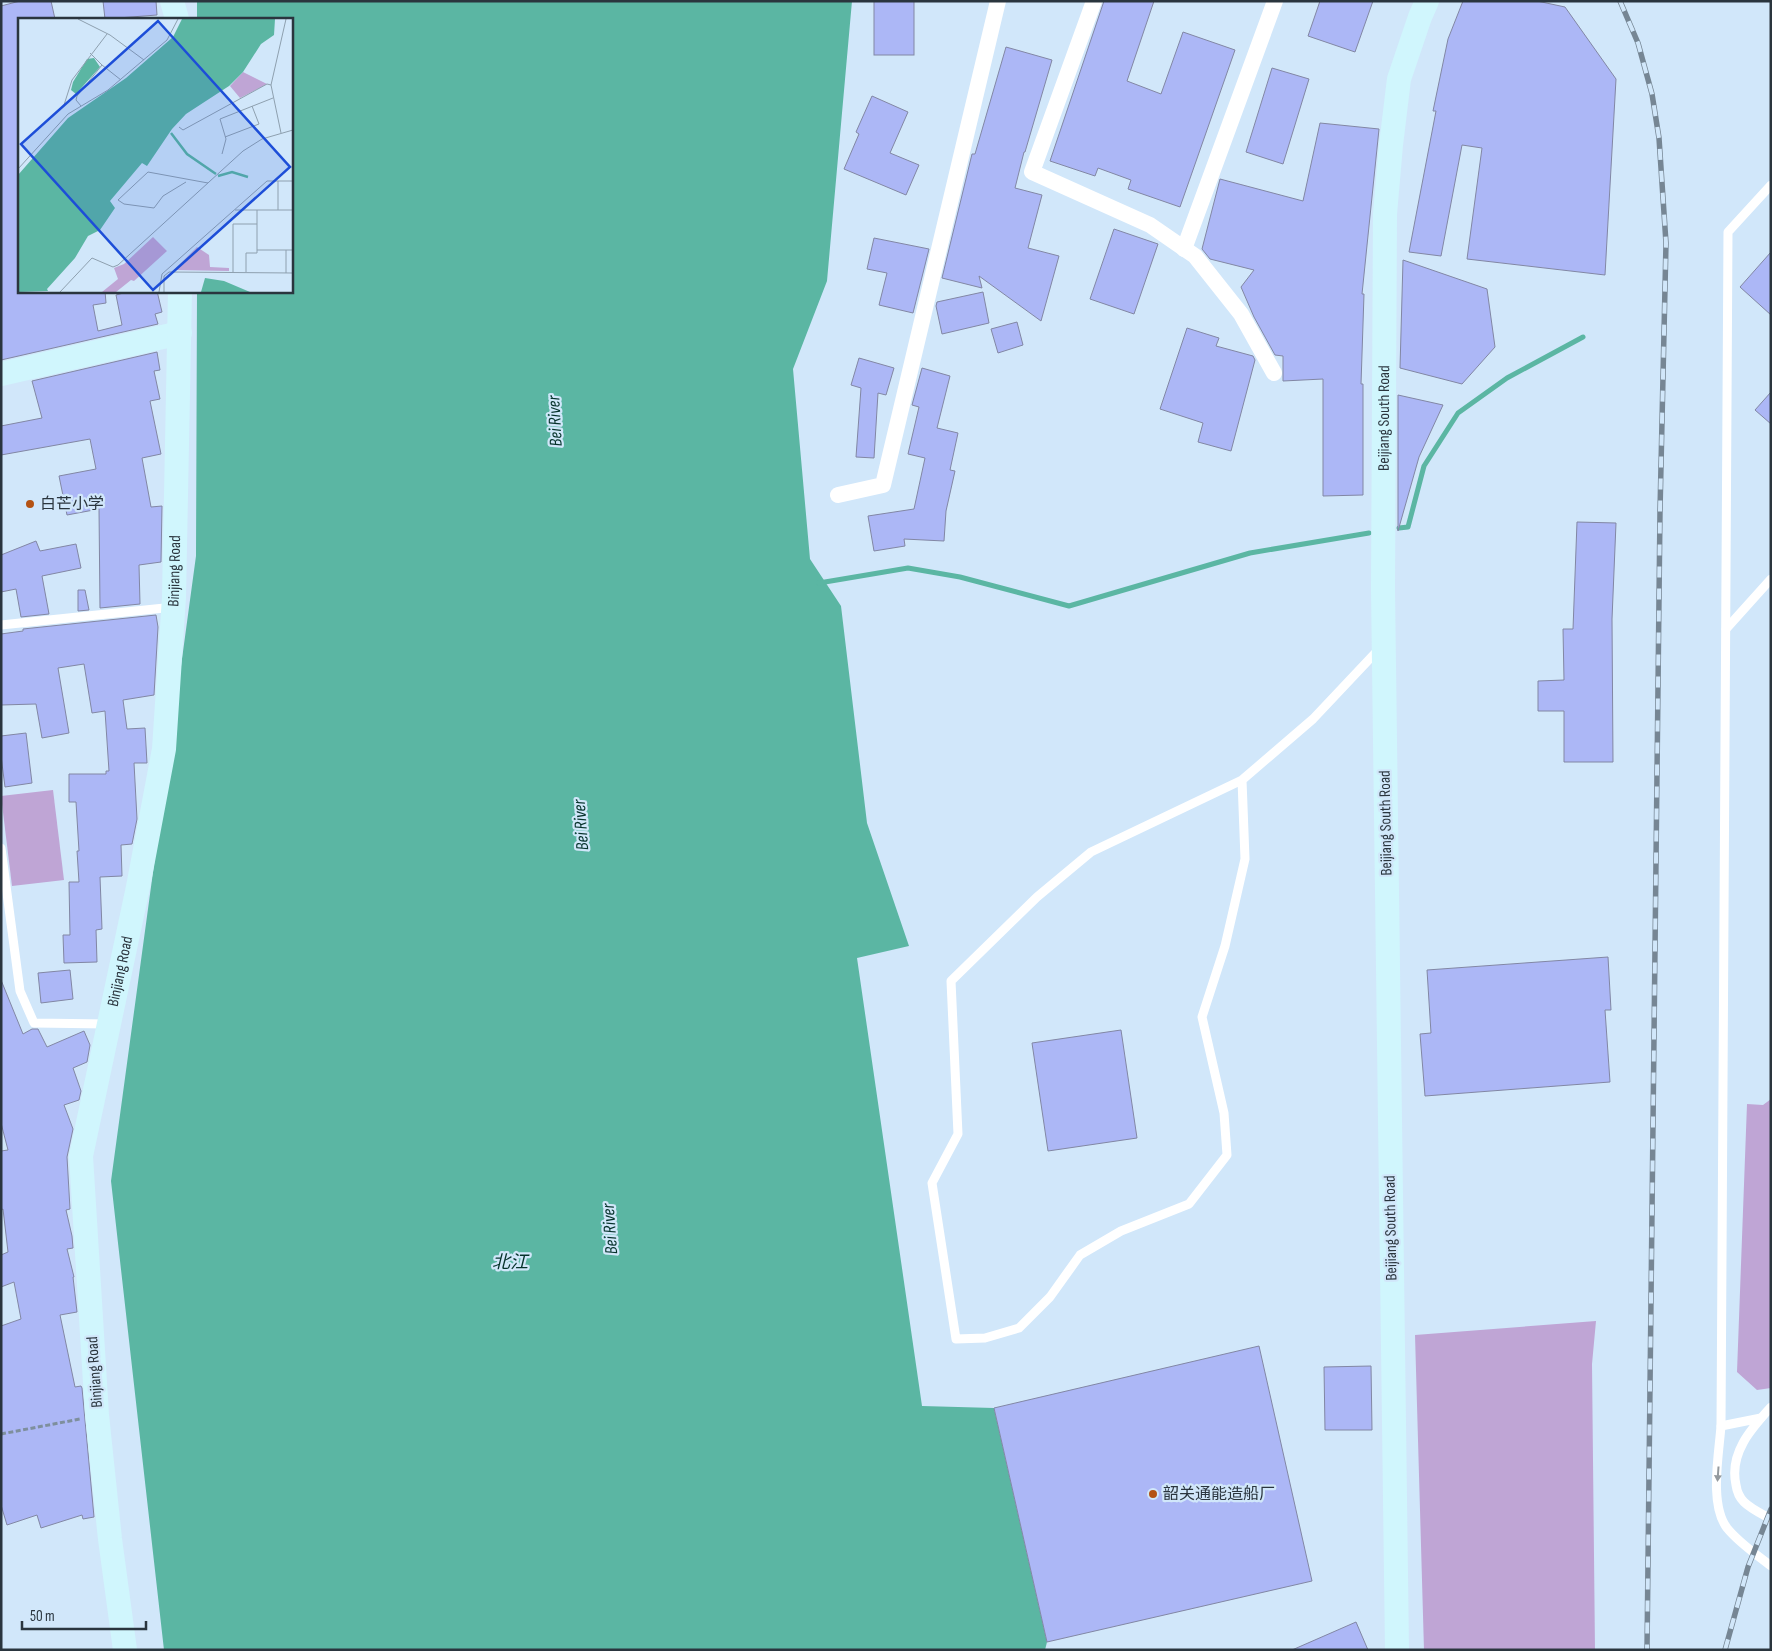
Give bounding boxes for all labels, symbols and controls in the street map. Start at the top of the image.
inset map [18,18,292,292]
street label: Beijiang South Road [1374,365,1394,471]
water label: Bei River [543,394,567,447]
place label: 白芒小学 [40,495,104,514]
marker: 白芒小学 [24,498,36,510]
street label: Binjiang Road [164,535,185,607]
street label: Beijiang South Road [1376,770,1396,876]
water label: Bei River [569,798,593,851]
street label: Binjiang Road [103,934,137,1008]
street label: Beijiang South Road [1381,1175,1401,1281]
water label: Bei River [598,1202,622,1255]
water label: 北江 [492,1252,530,1273]
street label: Binjiang Road [83,1336,107,1408]
one-way arrow [1713,1467,1721,1483]
place label: 韶关通能造船厂 [1163,1485,1275,1504]
marker: 韶关通能造船厂 [1147,1488,1159,1500]
scale bar [22,1598,146,1630]
text: 50 m [30,1607,55,1626]

